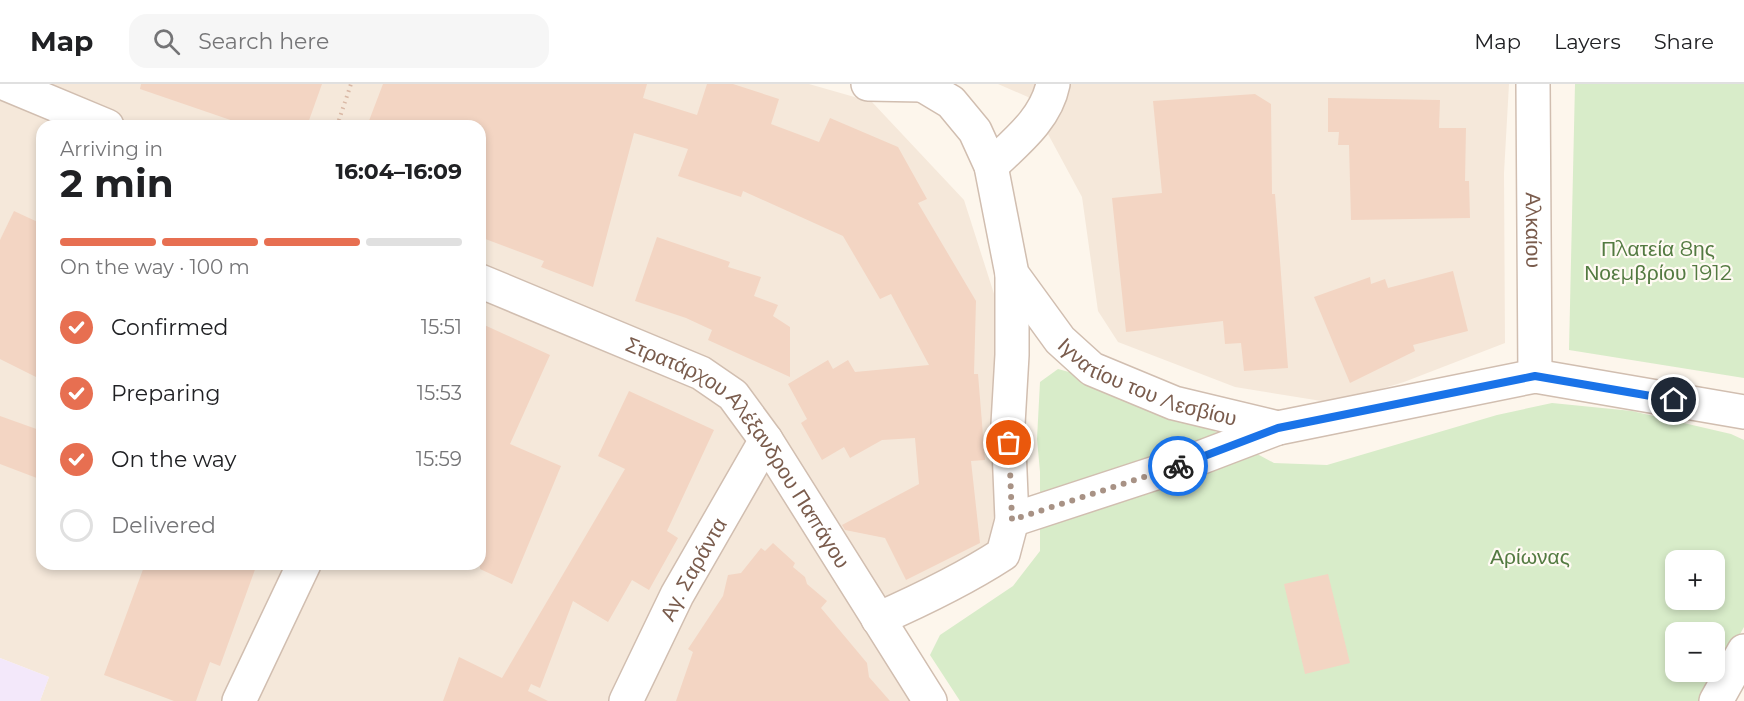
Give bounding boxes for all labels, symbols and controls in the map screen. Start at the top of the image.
search box [129,14,549,68]
text: Map [30,24,93,58]
icon: search [150,25,183,58]
text: Search here [198,28,329,55]
text: Map [1474,29,1521,54]
text: Layers [1554,29,1621,54]
text: Share [1654,29,1714,54]
text: Arriving in [60,137,163,161]
text: 16:04–16:09 [335,158,462,185]
text: 2 min [60,159,174,207]
street label: Αλκαίου [1521,192,1547,268]
park label: Πλατεία 8ης Νοεμβρίου 1912 [1584,236,1732,285]
text: On the way · 100 m [60,255,250,279]
icon: check [60,311,93,344]
text: Confirmed [111,314,228,341]
text: 15:51 [421,315,462,339]
street label: Στρατάρχου Αλέξανδρου Παπάγου [622,331,856,572]
street label: Ιγνατίου του Λεσβίου [1053,332,1240,430]
pin [1648,374,1699,425]
icon: check [60,377,93,410]
text: Preparing [111,380,220,407]
text: 15:53 [417,381,462,405]
icon: home [1657,383,1690,416]
pin [983,417,1034,468]
icon: bag [992,426,1025,459]
courier [1148,436,1208,496]
icon: check [60,443,93,476]
text: On the way [111,446,236,473]
text: 15:59 [416,447,462,471]
icon: bike [1162,450,1195,483]
text: Delivered [111,512,216,539]
street label: Αγ. Σαράντα [654,513,731,624]
park label: Αρίωνας [1490,544,1570,569]
map controls [1665,550,1725,682]
button: + [1665,550,1725,610]
button: − [1665,622,1725,682]

